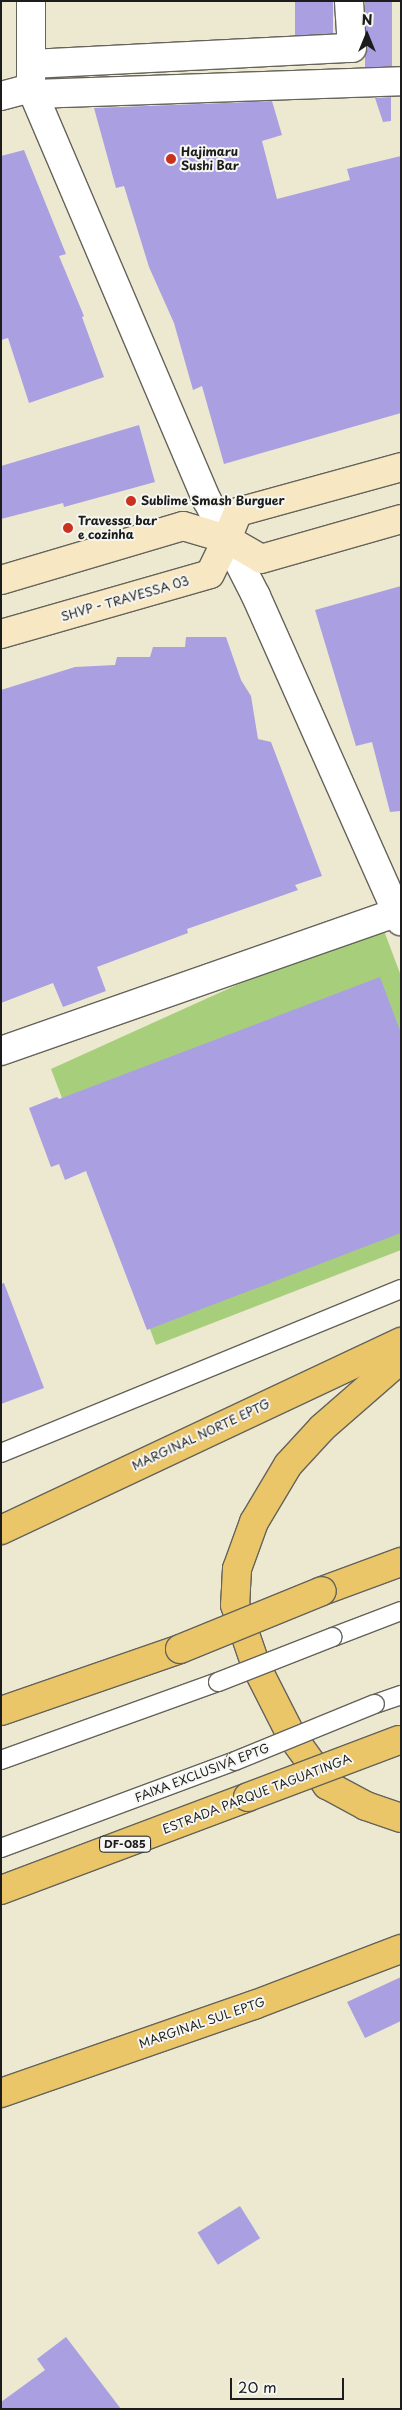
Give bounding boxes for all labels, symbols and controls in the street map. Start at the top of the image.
text: N [361,9,373,30]
north arrow [342,10,392,60]
place label: Hajimaru Sushi Bar [181,145,240,173]
marker: Hajimaru Sushi Bar [165,153,177,165]
place label: Sublime Smash Burguer [141,494,285,508]
marker: Sublime Smash Burguer [125,495,137,507]
place label: Travessa bar e cozinha [78,514,157,542]
marker: Travessa bar e cozinha [62,522,74,534]
street label: SHVP - TRAVESSA 03 [60,574,190,624]
street label: MARGINAL NORTE EPTG [129,1397,273,1473]
street label: FAIXA EXCLUSIVA EPTG [132,1740,272,1806]
street label: ESTRADA PARQUE TAGUATINGA [161,1751,353,1837]
road number: DF-085 [99,1836,151,1852]
street label: MARGINAL SUL EPTG [137,1995,267,2051]
scale bar [232,2368,346,2400]
text: 20 m [238,2375,277,2398]

